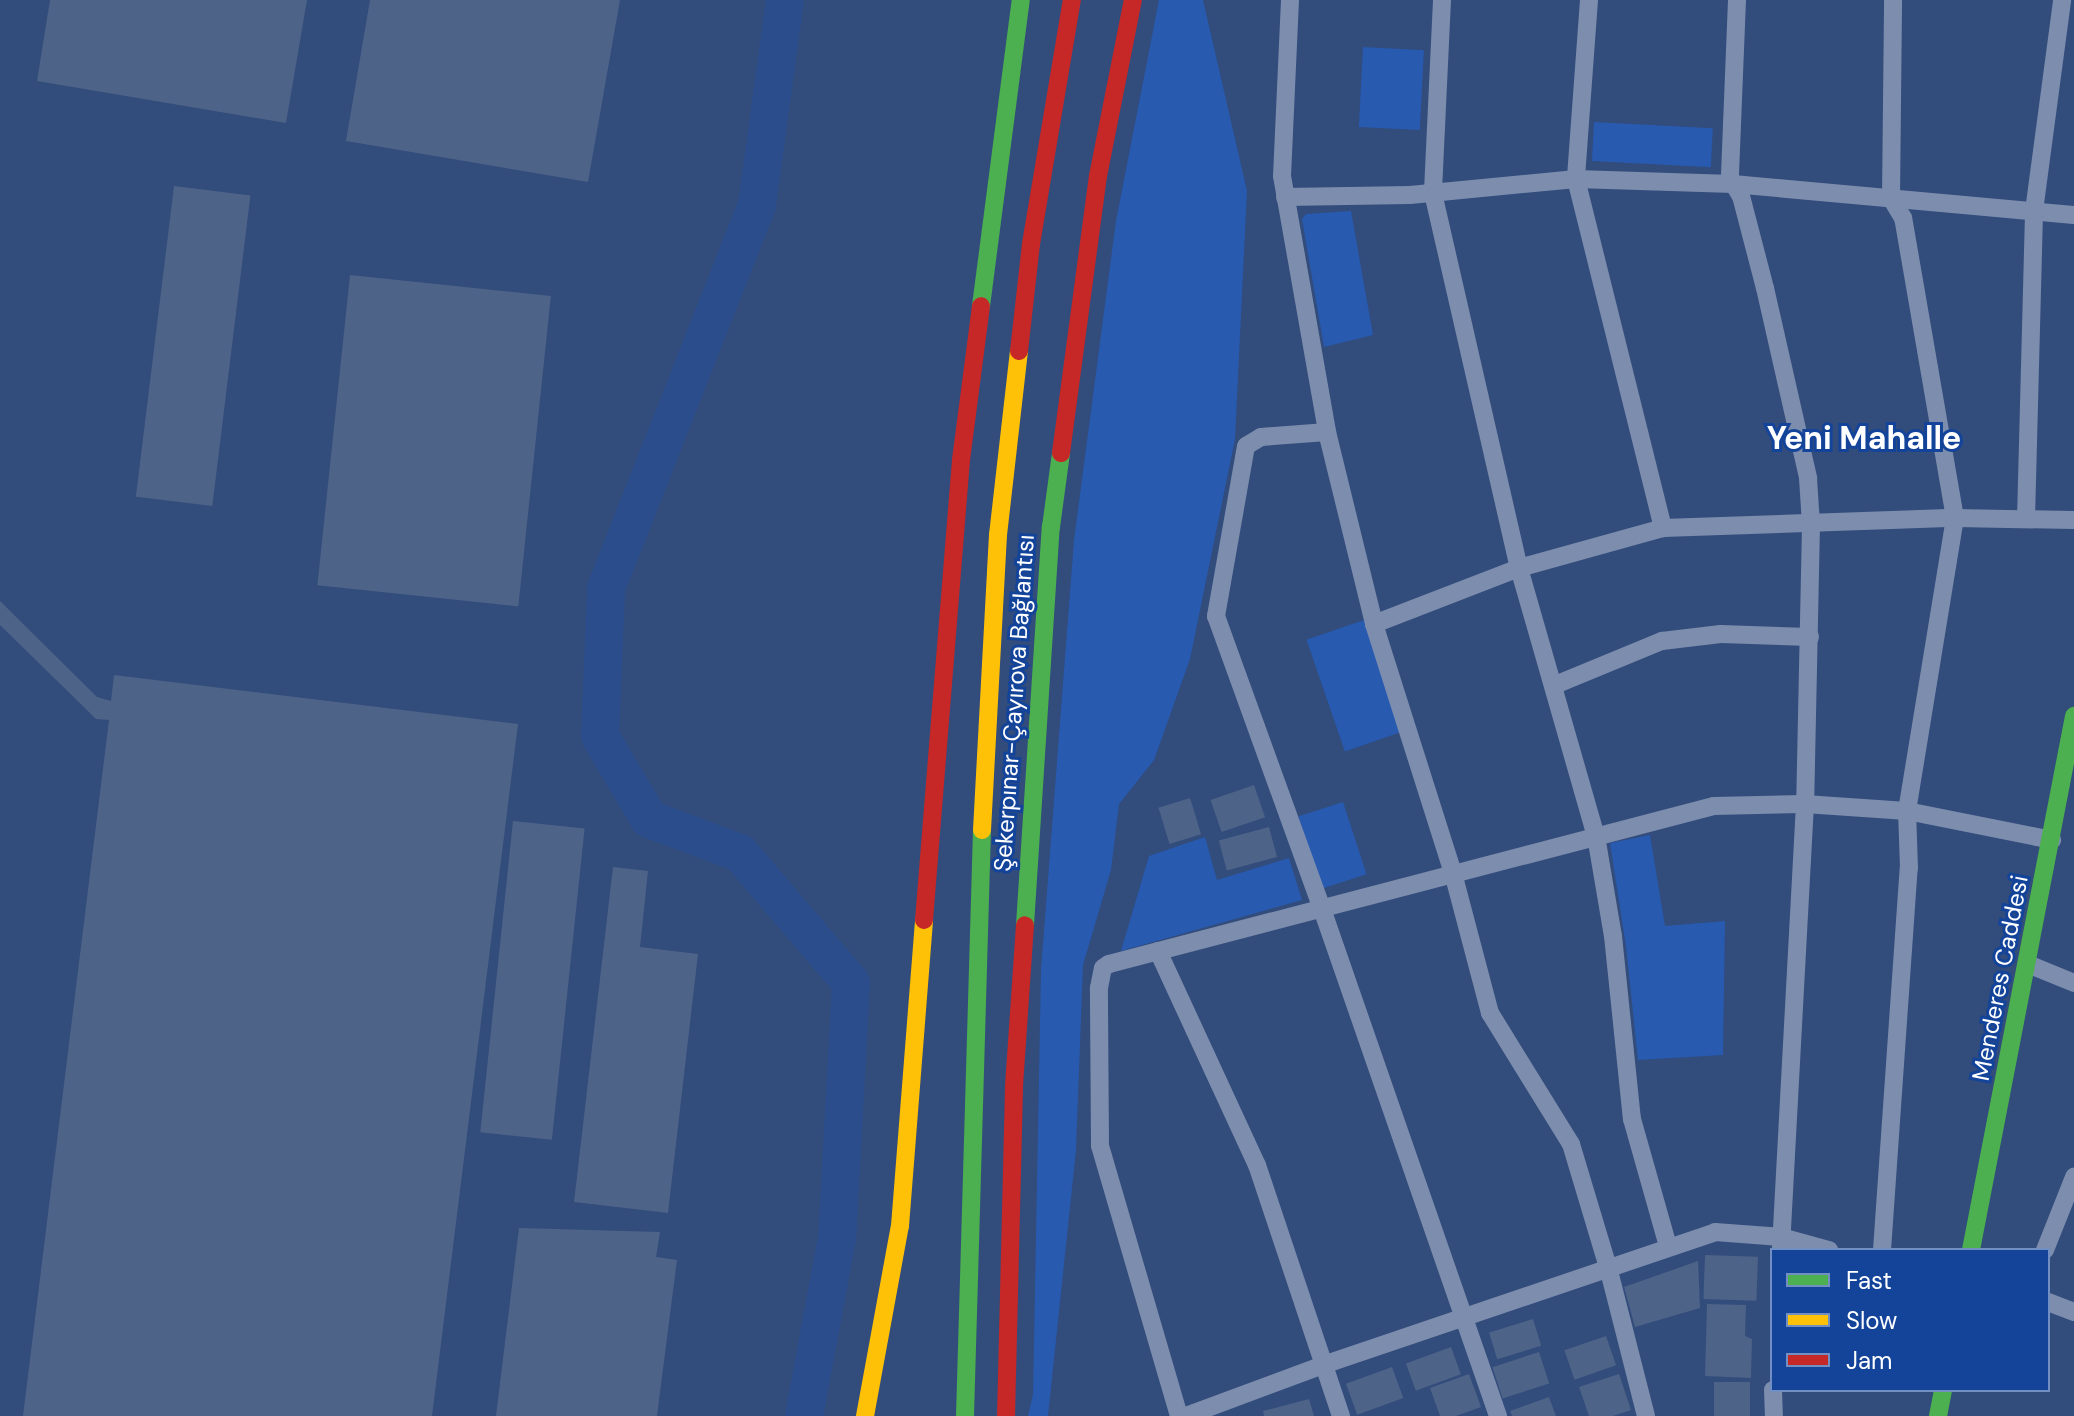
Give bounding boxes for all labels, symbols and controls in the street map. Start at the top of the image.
district label: Yeni Mahalle [1767,419,1961,457]
street label: Şekerpınar-Çayırova Bağlantısı [988,534,1040,872]
street label: Menderes Caddesi [1966,873,2034,1083]
legend [1770,1248,2050,1392]
text: Fast [1846,1265,1892,1296]
text: Slow [1846,1305,1897,1336]
text: Jam [1846,1345,1892,1376]

